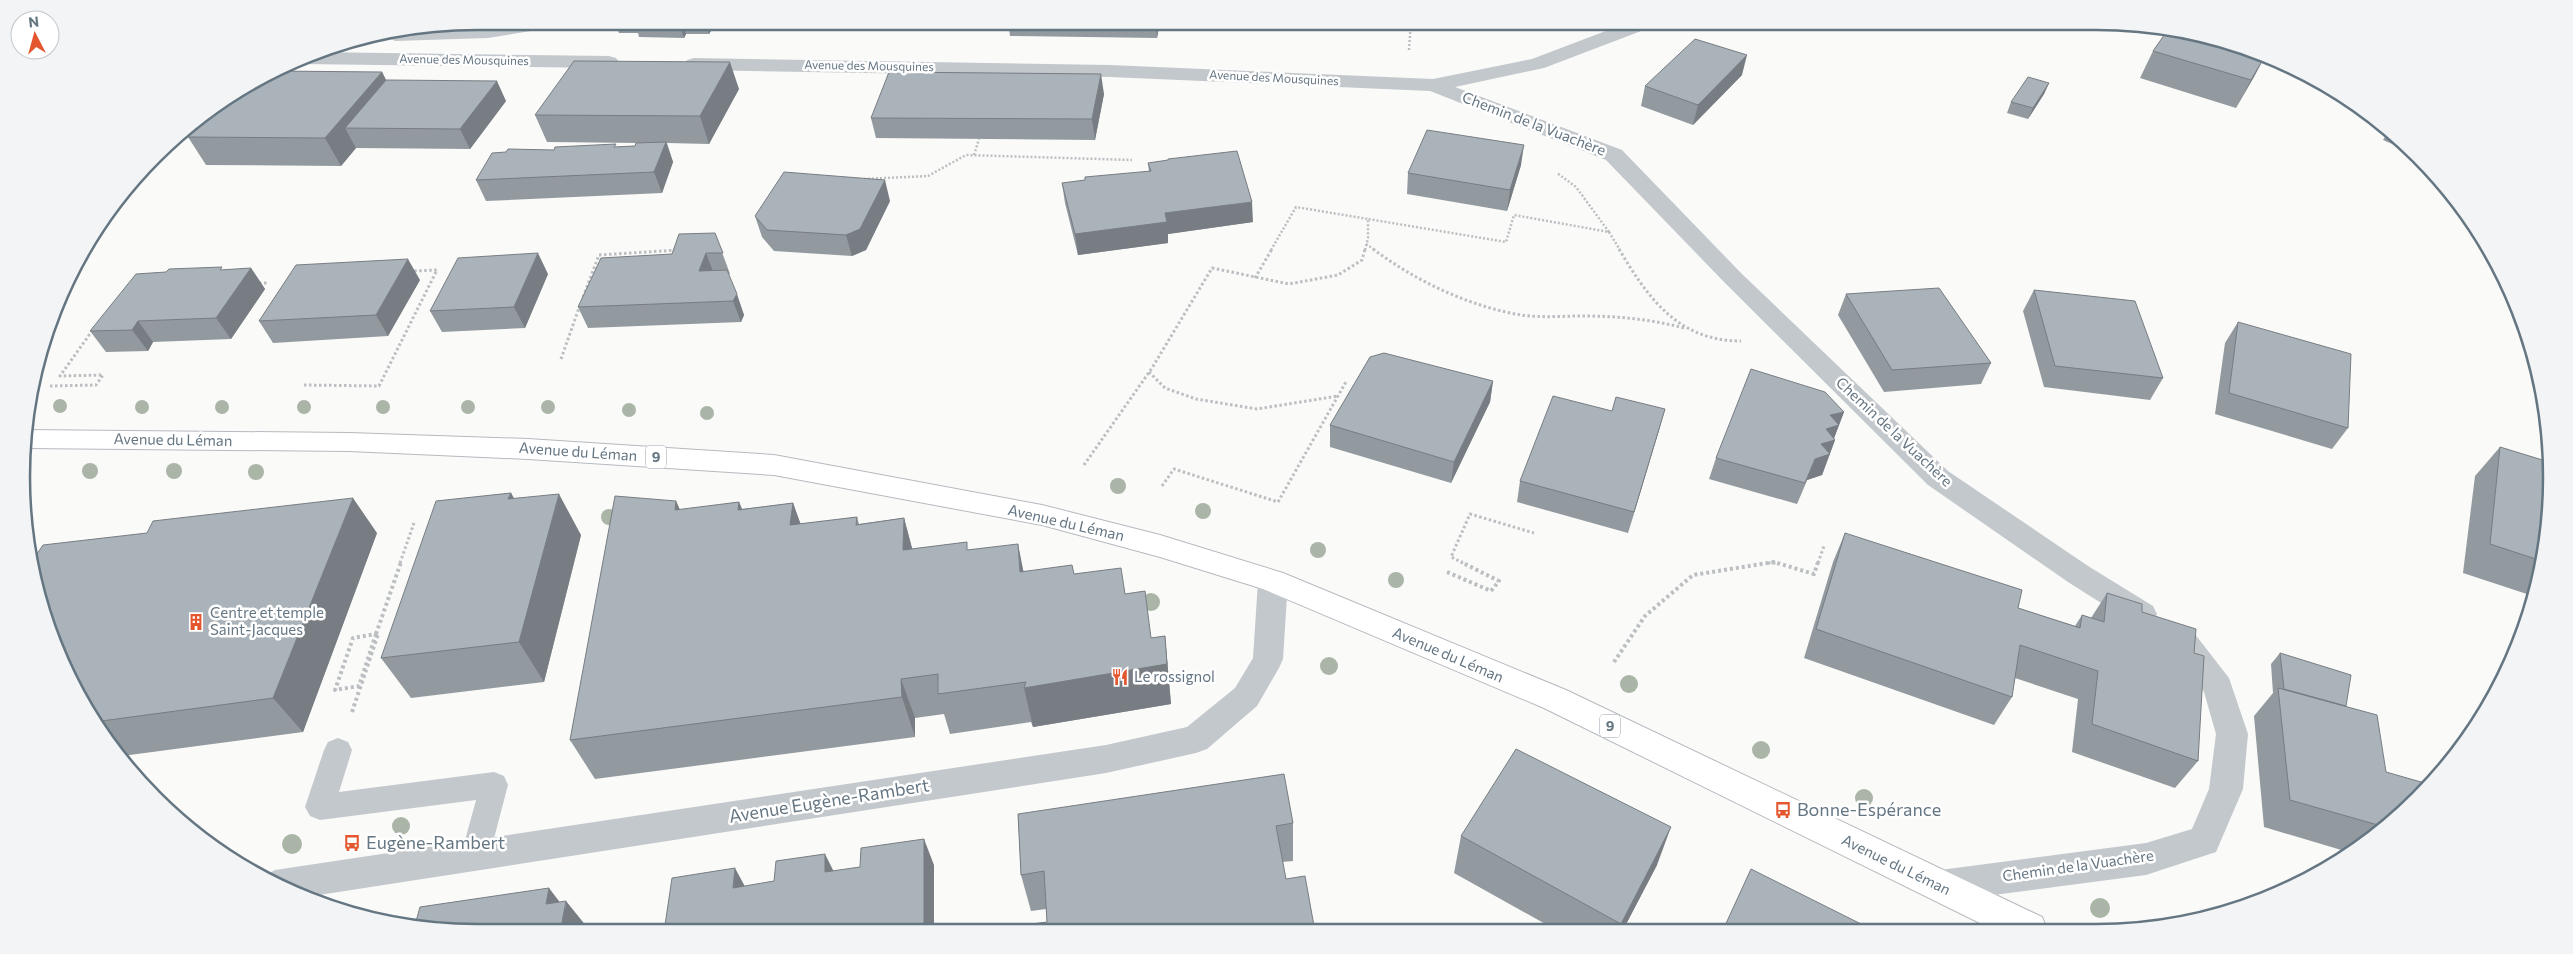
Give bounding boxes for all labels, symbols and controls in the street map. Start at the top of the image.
north arrow [10,10,60,60]
text: N [27,13,40,31]
street label: Avenue des Mousquines [399,51,529,67]
street label: Avenue des Mousquines [804,57,934,73]
street label: Avenue des Mousquines [1209,67,1339,87]
street label: Chemin de la Vuachère [1460,87,1609,159]
street label: Chemin de la Vuachère [1833,373,1957,490]
street label: Avenue du Léman [113,429,233,449]
street label: Avenue du Léman [518,438,638,464]
road number: 9 [646,446,666,468]
street label: Avenue du Léman [1006,500,1126,544]
place label: Centre et temple Saint-Jacques [210,603,324,638]
building icon: Centre et temple Saint-Jacques [186,612,206,632]
street label: Avenue du Léman [1390,623,1507,686]
restaurant icon: Le rossignol [1110,667,1130,687]
place label: Le rossignol [1134,667,1215,685]
road number: 9 [1600,714,1620,738]
street label: Avenue Eugène-Rambert [727,773,931,827]
place label: Bonne-Espérance [1797,798,1941,820]
bus stop icon: Bonne-Espérance [1773,800,1793,820]
street label: Avenue du Léman [1839,830,1954,898]
place label: Eugène-Rambert [366,831,505,853]
bus stop icon: Eugène-Rambert [342,833,362,853]
street label: Chemin de la Vuachère [2001,845,2155,885]

